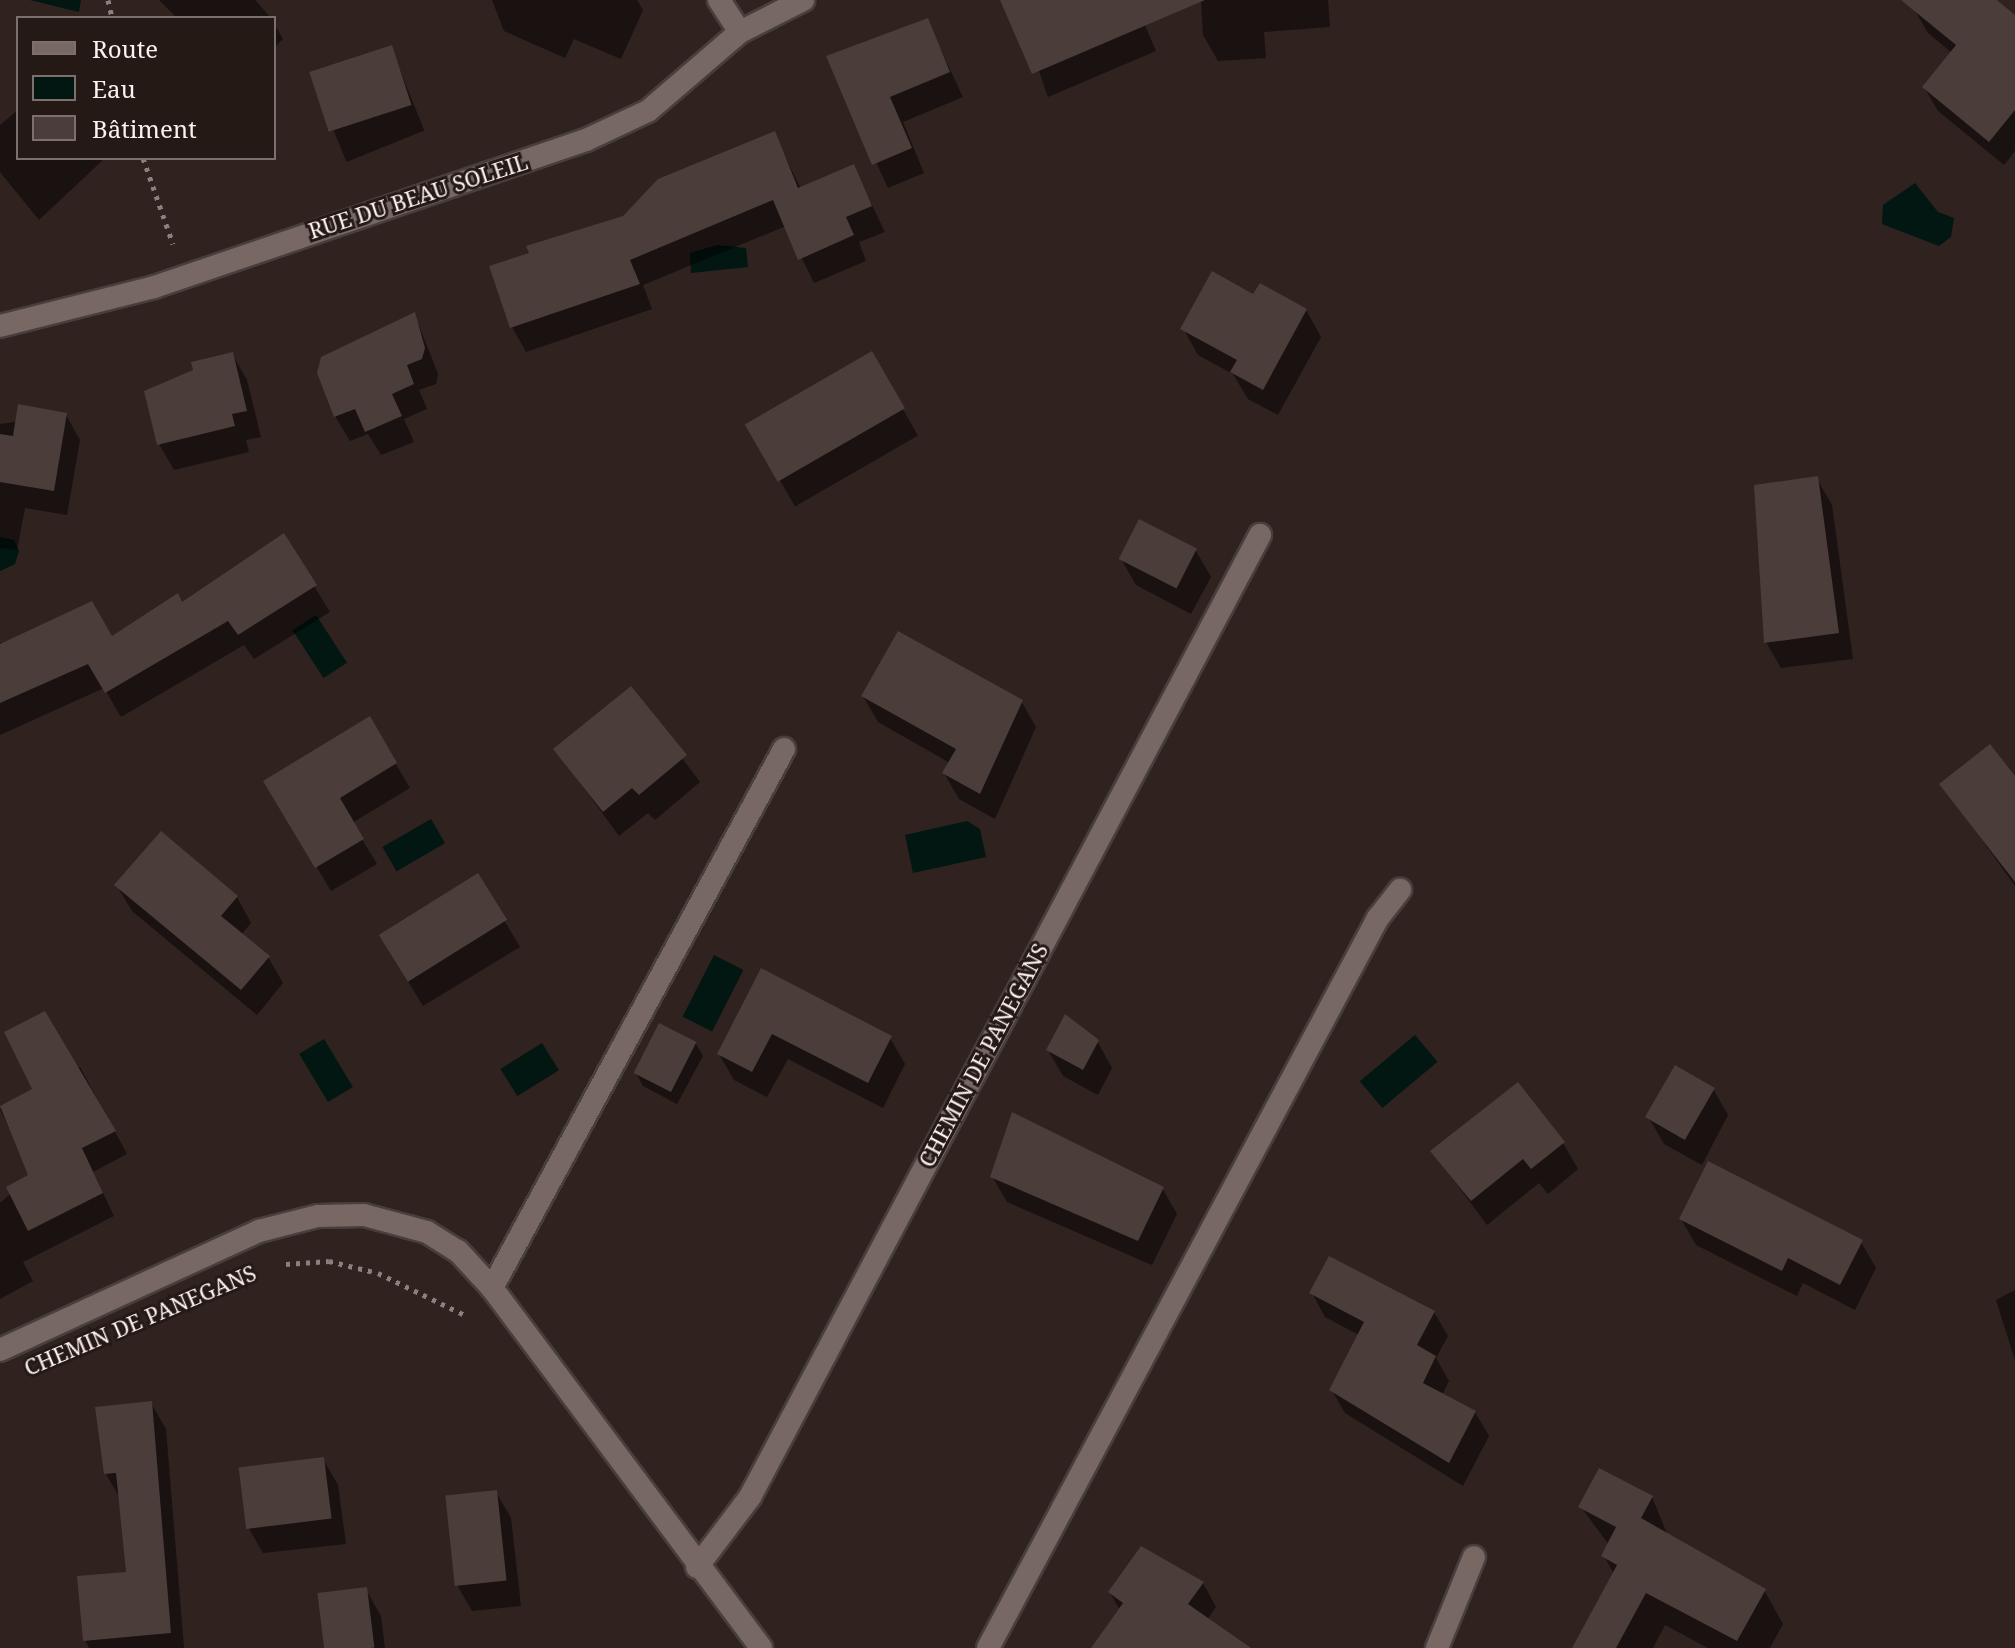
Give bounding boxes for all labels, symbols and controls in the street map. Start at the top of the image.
legend [16,16,276,160]
text: Route [92,32,158,65]
text: Eau [92,72,136,105]
text: Bâtiment [92,112,197,145]
street label: RUE DU BEAU SOLEIL [305,148,531,244]
street label: CHEMIN DE PANEGANS [913,939,1053,1171]
street label: CHEMIN DE PANEGANS [20,1259,260,1381]

